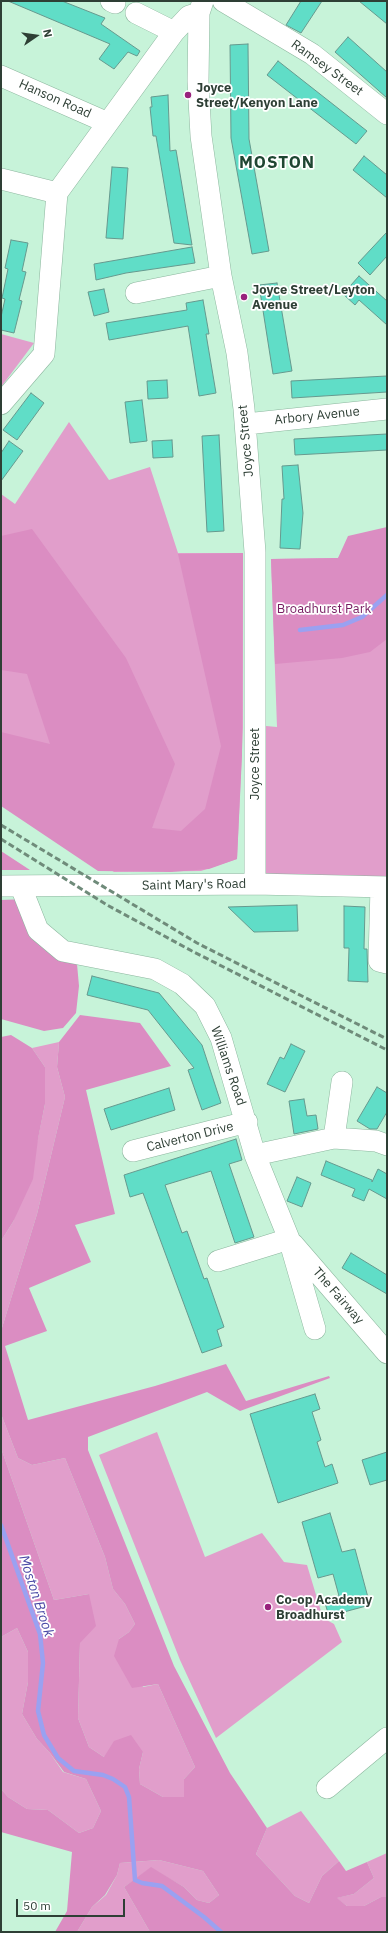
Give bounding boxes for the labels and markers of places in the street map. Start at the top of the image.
place label: Joyce Street/Kenyon Lane [196,80,318,111]
marker: Joyce Street/Kenyon Lane [183,90,193,100]
place label: Joyce Street/Leyton Avenue [252,282,375,313]
marker: Joyce Street/Leyton Avenue [239,292,249,302]
place label: Co-op Academy Broadhurst [276,1592,372,1623]
marker: Co-op Academy Broadhurst [263,1602,273,1612]

